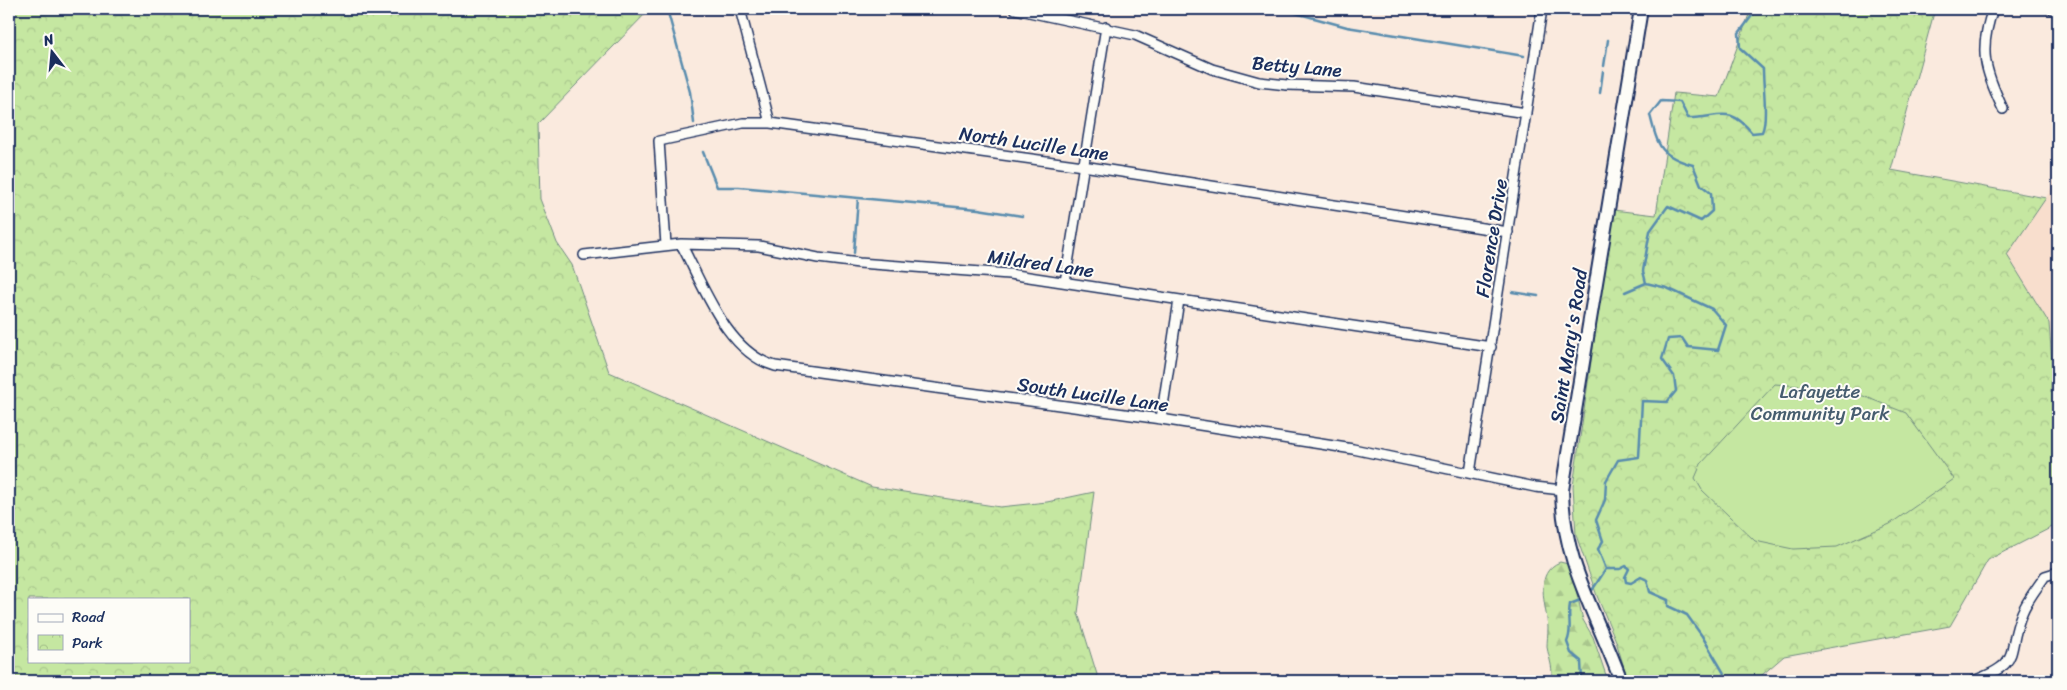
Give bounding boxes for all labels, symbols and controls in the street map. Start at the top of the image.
text: N [39,27,57,54]
north arrow [28,28,78,78]
street label: Betty Lane [1251,46,1343,87]
street label: North Lucille Lane [957,117,1111,170]
street label: Florence Drive [1466,176,1517,300]
street label: Mildred Lane [986,240,1096,287]
street label: Saint Mary's Road [1540,265,1597,425]
street label: South Lucille Lane [1015,368,1171,421]
park label: Lafayette Community Park [1751,375,1890,430]
legend [28,598,190,662]
text: Road [72,604,105,630]
text: Park [72,630,103,656]

